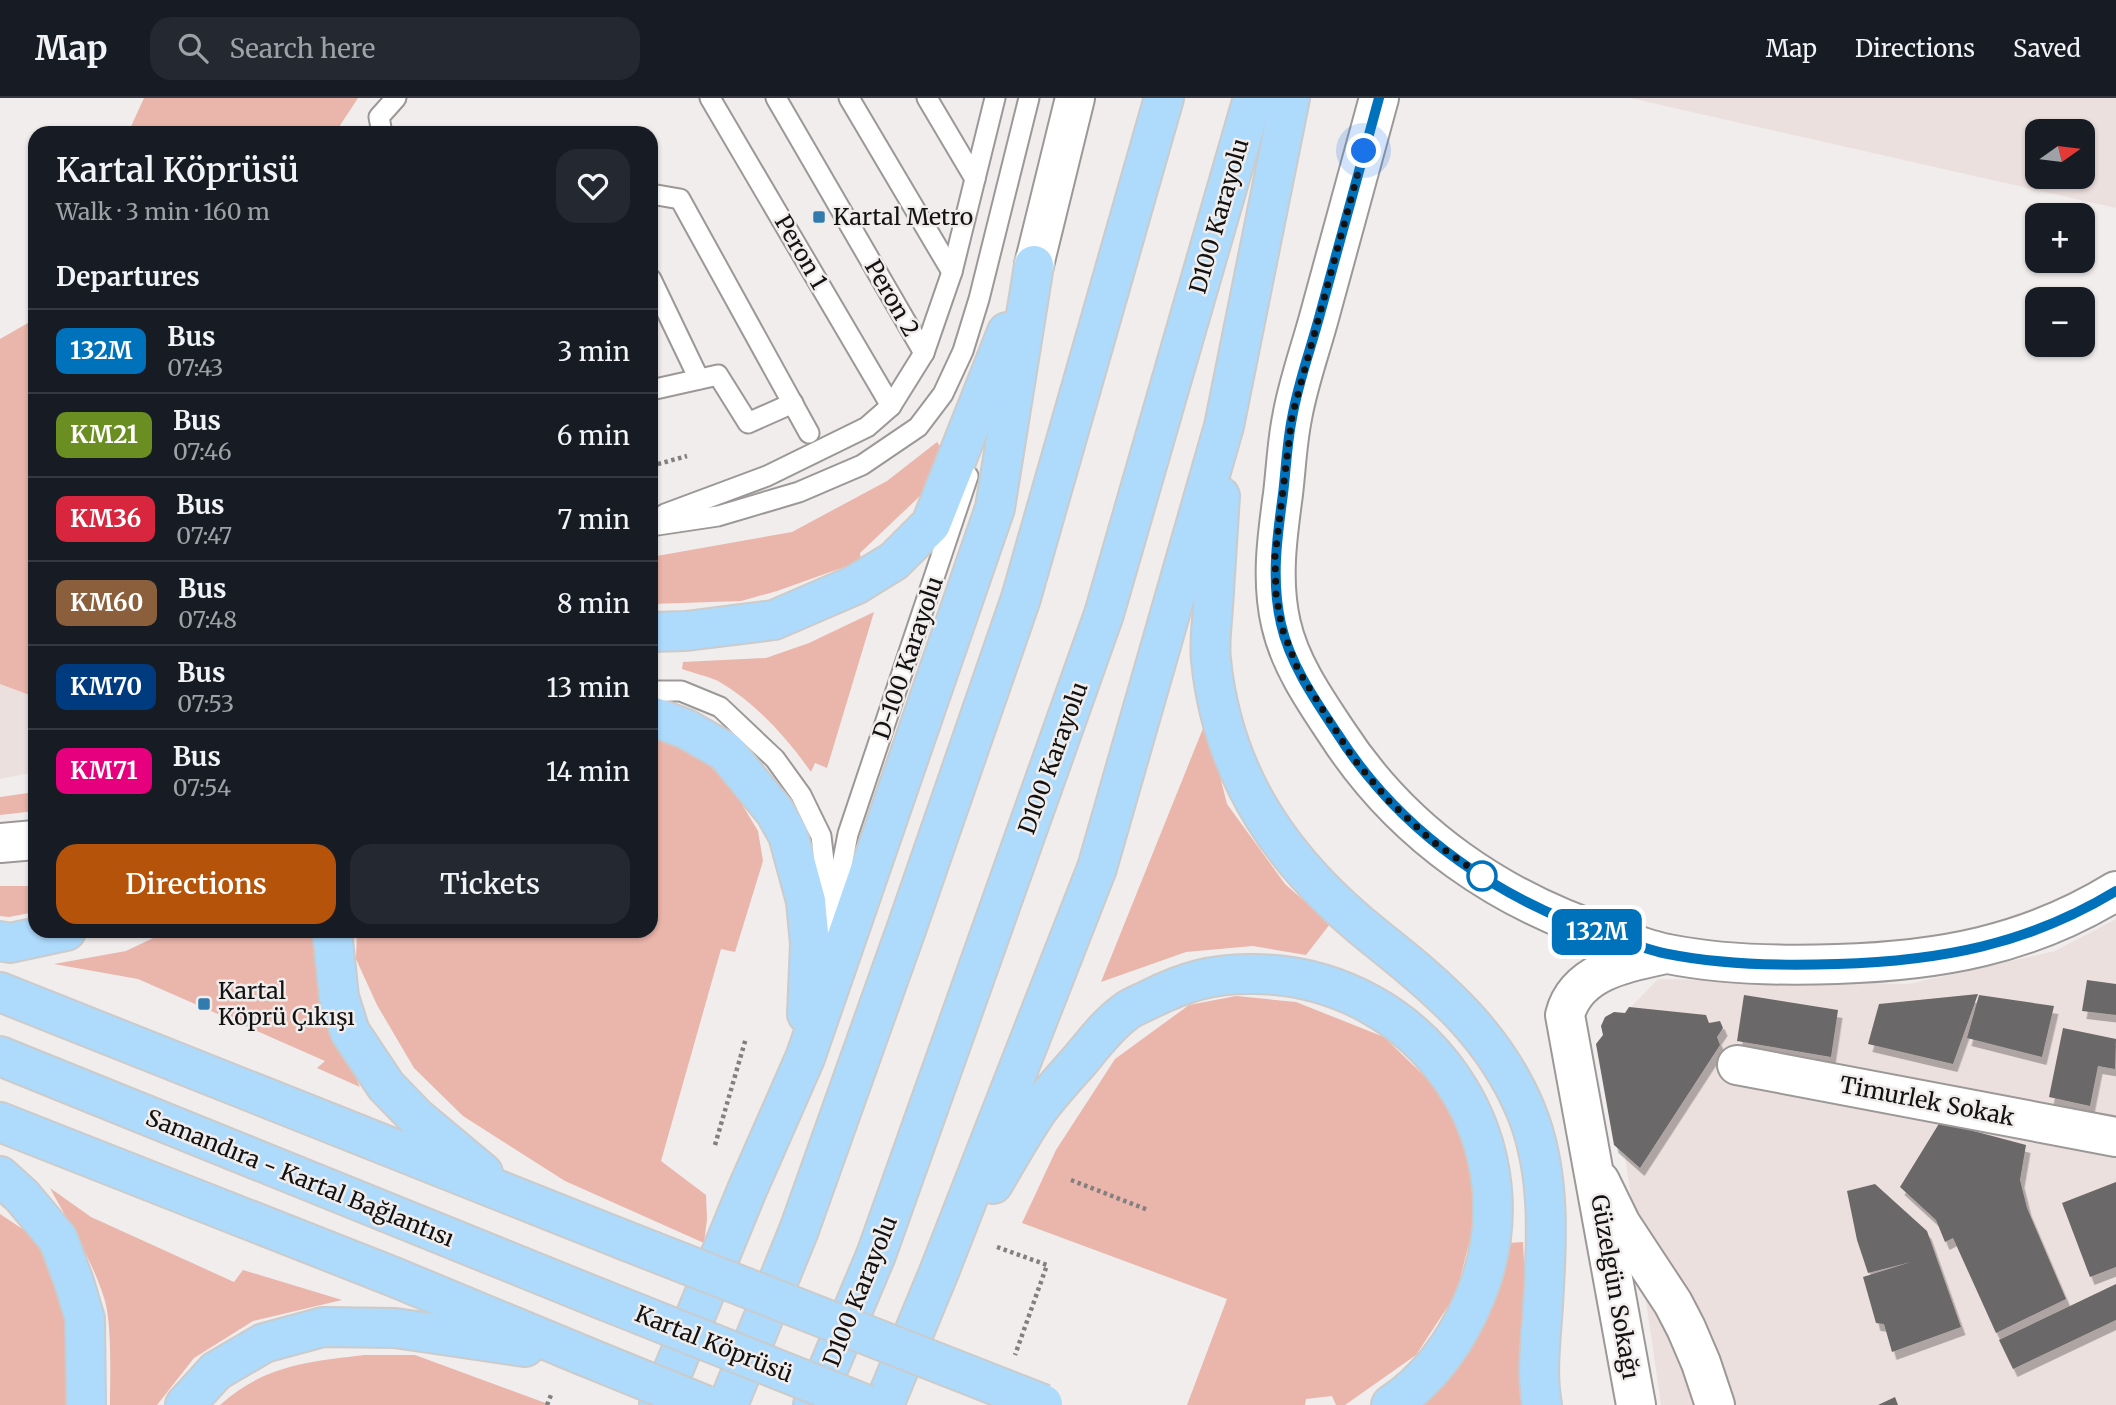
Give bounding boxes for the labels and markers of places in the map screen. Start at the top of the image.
place label: Kartal Metro [833,202,973,231]
marker: Kartal Metro [811,209,827,225]
unlabelled marker [1467,861,1497,891]
place label: Kartal Köprü Çıkışı [218,976,355,1031]
marker: Kartal Köprü Çıkışı [196,996,212,1012]

